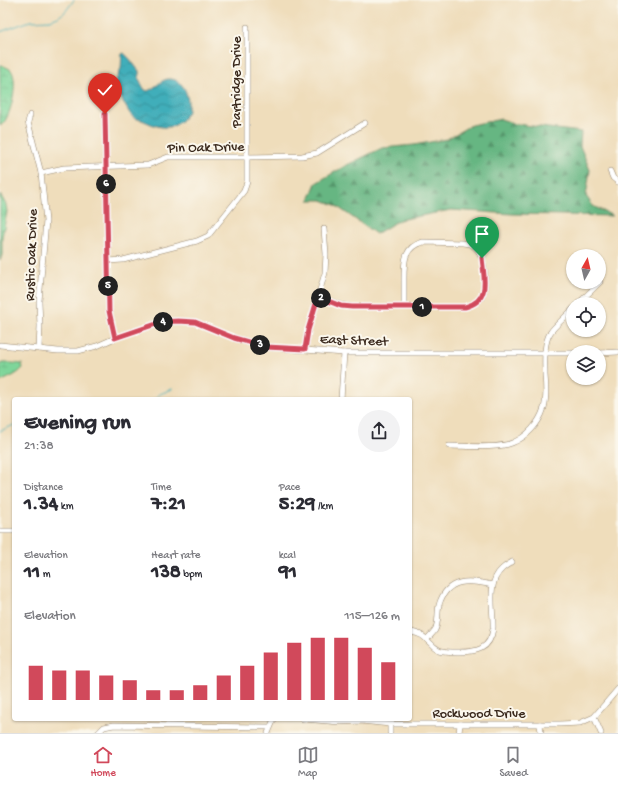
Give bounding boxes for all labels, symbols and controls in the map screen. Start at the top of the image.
street label: Partridge Drive [229,36,246,129]
pin [88,73,122,114]
icon: check [94,79,116,101]
street label: Pin Oak Drive [166,139,245,158]
pin: 6 [96,174,116,194]
text: 6 [103,178,109,190]
street label: Rustic Oak Drive [22,208,43,301]
pin [465,217,499,258]
icon: arrive [471,223,493,245]
north arrow [566,249,606,289]
map controls [566,249,606,385]
pin: 5 [98,276,118,296]
text: 5 [105,280,111,292]
pin: 2 [311,288,331,308]
text: 2 [318,292,324,304]
pin: 1 [412,297,432,317]
button: locate [566,297,606,337]
text: 1 [420,301,424,313]
pin: 4 [153,312,173,332]
text: 4 [160,316,166,328]
street label: East Street [320,332,389,351]
pin: 3 [250,335,270,355]
text: 3 [257,339,263,351]
button: layers [566,345,606,385]
button: share [358,410,400,452]
text: Evening run [24,411,131,437]
text: 21:38 [24,439,54,454]
text: Distance [24,482,63,494]
text: Time [151,482,171,494]
text: Pace [279,482,300,494]
text: 1.34 [24,494,58,517]
text: 7:21 [151,494,186,517]
text: 5:29 [279,494,315,517]
text: km [58,501,74,513]
text: /km [315,501,333,513]
text: Elevation [24,550,68,562]
text: Heart rate [151,550,201,562]
text: kcal [279,550,296,562]
text: 11 [24,562,40,585]
text: 138 [151,562,181,585]
text: 91 [279,562,297,585]
text: m [40,569,51,581]
text: bpm [181,569,202,581]
text: Elevation [24,609,76,624]
text: 115–126 m [344,609,400,624]
street label: Rockwood Drive [432,706,526,723]
tab: Home [90,744,116,780]
tab: Map [297,744,319,780]
tab: Saved [499,744,528,780]

